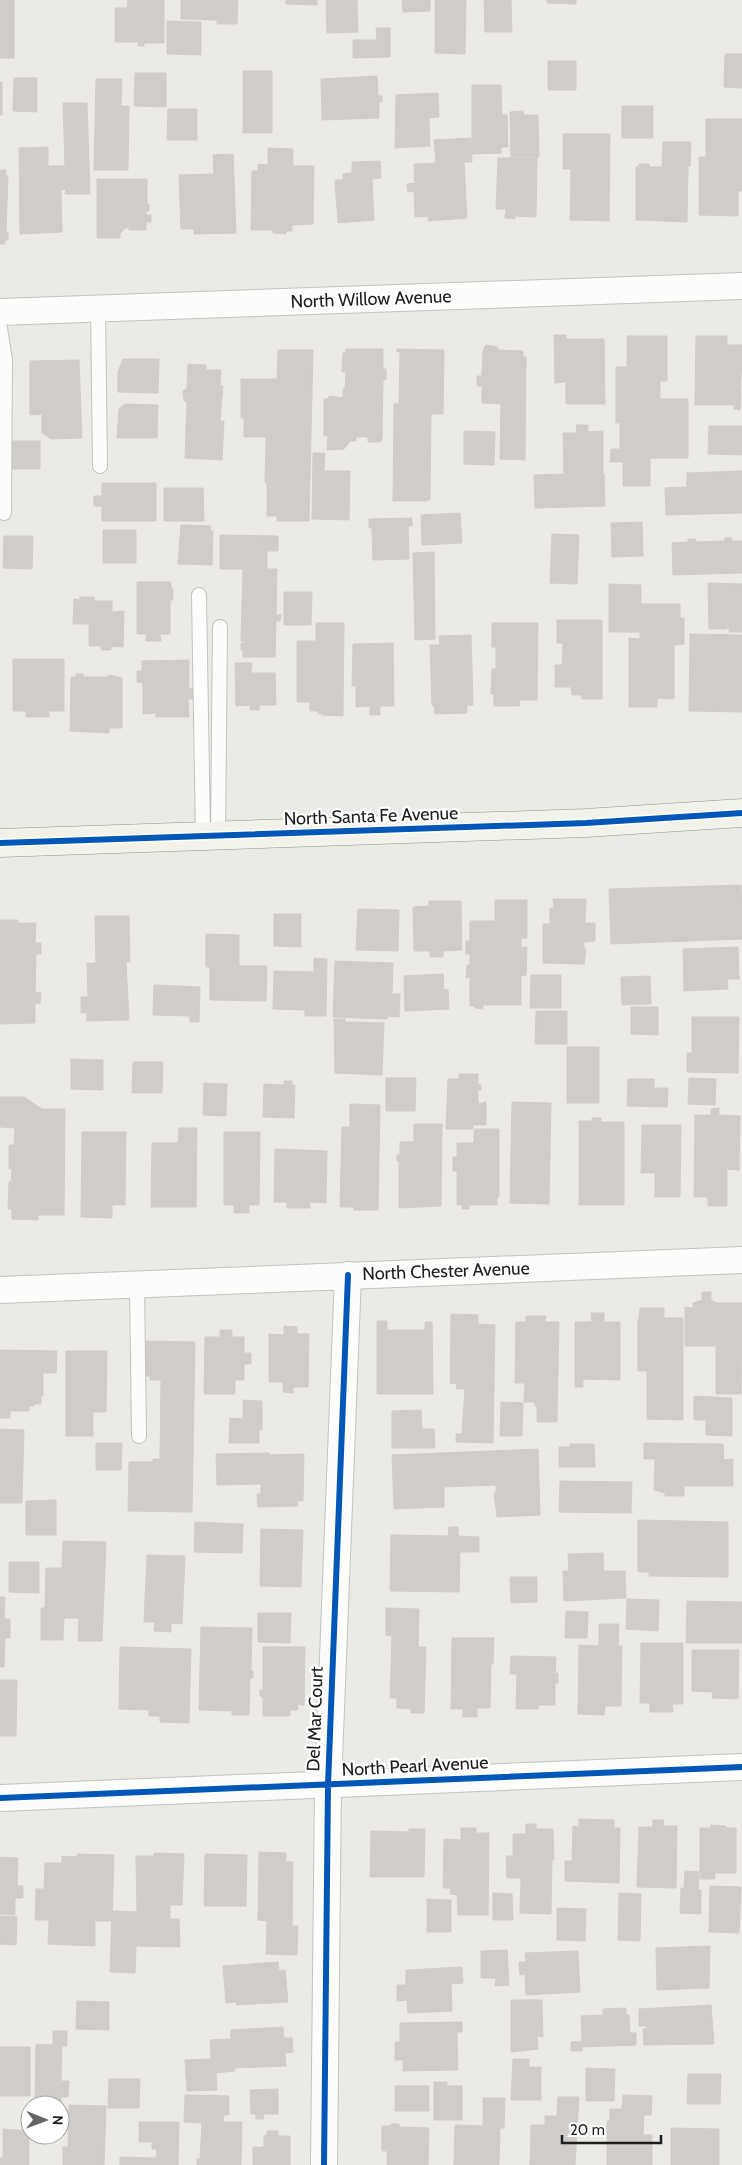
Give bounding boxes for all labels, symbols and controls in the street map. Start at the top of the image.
street label: North Willow Avenue [290,285,452,313]
street label: North Santa Fe Avenue [283,802,459,830]
street label: North Chester Avenue [362,1257,530,1285]
street label: Del Mar Court [302,1666,328,1772]
street label: North Pearl Avenue [341,1751,489,1781]
north arrow [20,2095,70,2145]
scale bar [562,2112,661,2144]
text: N [49,2115,67,2125]
text: 20 m [570,2121,605,2139]

